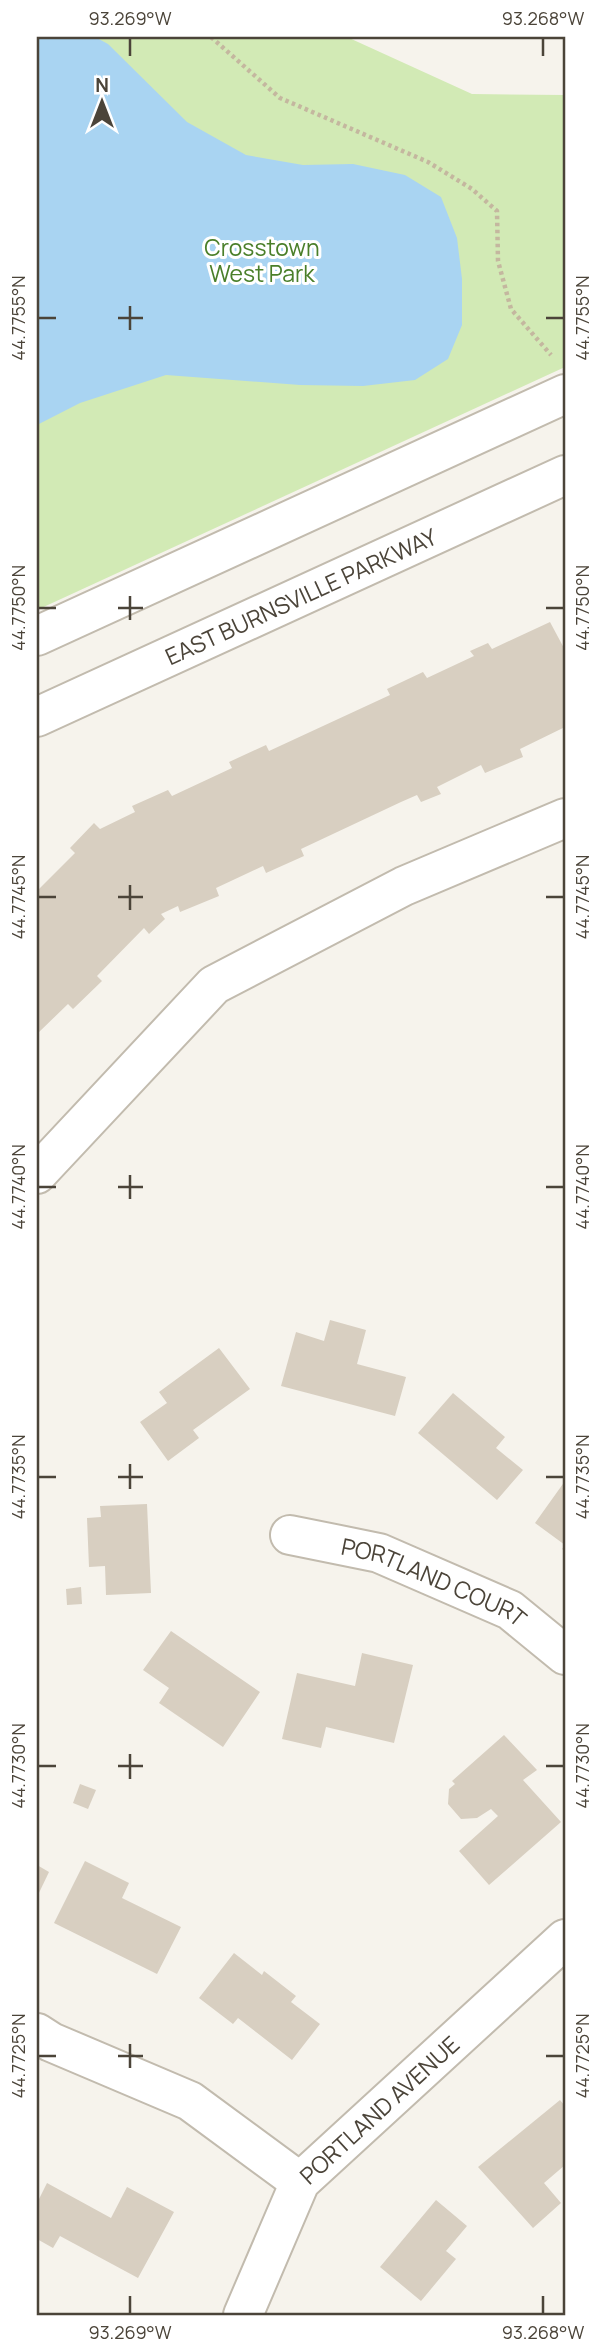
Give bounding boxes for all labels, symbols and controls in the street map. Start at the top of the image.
text: 93.269°W [88,6,172,30]
text: 93.268°W [502,6,584,30]
north arrow [66,66,136,136]
text: N [95,72,109,98]
park label: Crosstown West Park [204,231,320,289]
text: 44.7755°N [6,275,30,361]
text: 44.7755°N [570,275,594,361]
street label: EAST BURNSVILLE PARKWAY [160,520,442,672]
text: 44.7750°N [6,565,30,651]
text: 44.7750°N [570,565,594,651]
text: 44.7745°N [6,855,30,939]
text: 44.7745°N [570,855,594,939]
text: 44.7740°N [6,1144,30,1230]
text: 44.7740°N [570,1144,594,1230]
text: 44.7735°N [6,1435,30,1519]
text: 44.7735°N [570,1435,594,1519]
street label: PORTLAND COURT [339,1530,534,1634]
text: 44.7730°N [6,1723,30,1809]
text: 44.7730°N [570,1723,594,1809]
text: 44.7725°N [6,2013,30,2099]
text: 44.7725°N [570,2013,594,2099]
street label: PORTLAND AVENUE [292,2028,466,2191]
text: 93.269°W [88,2320,172,2344]
text: 93.268°W [502,2320,584,2344]

